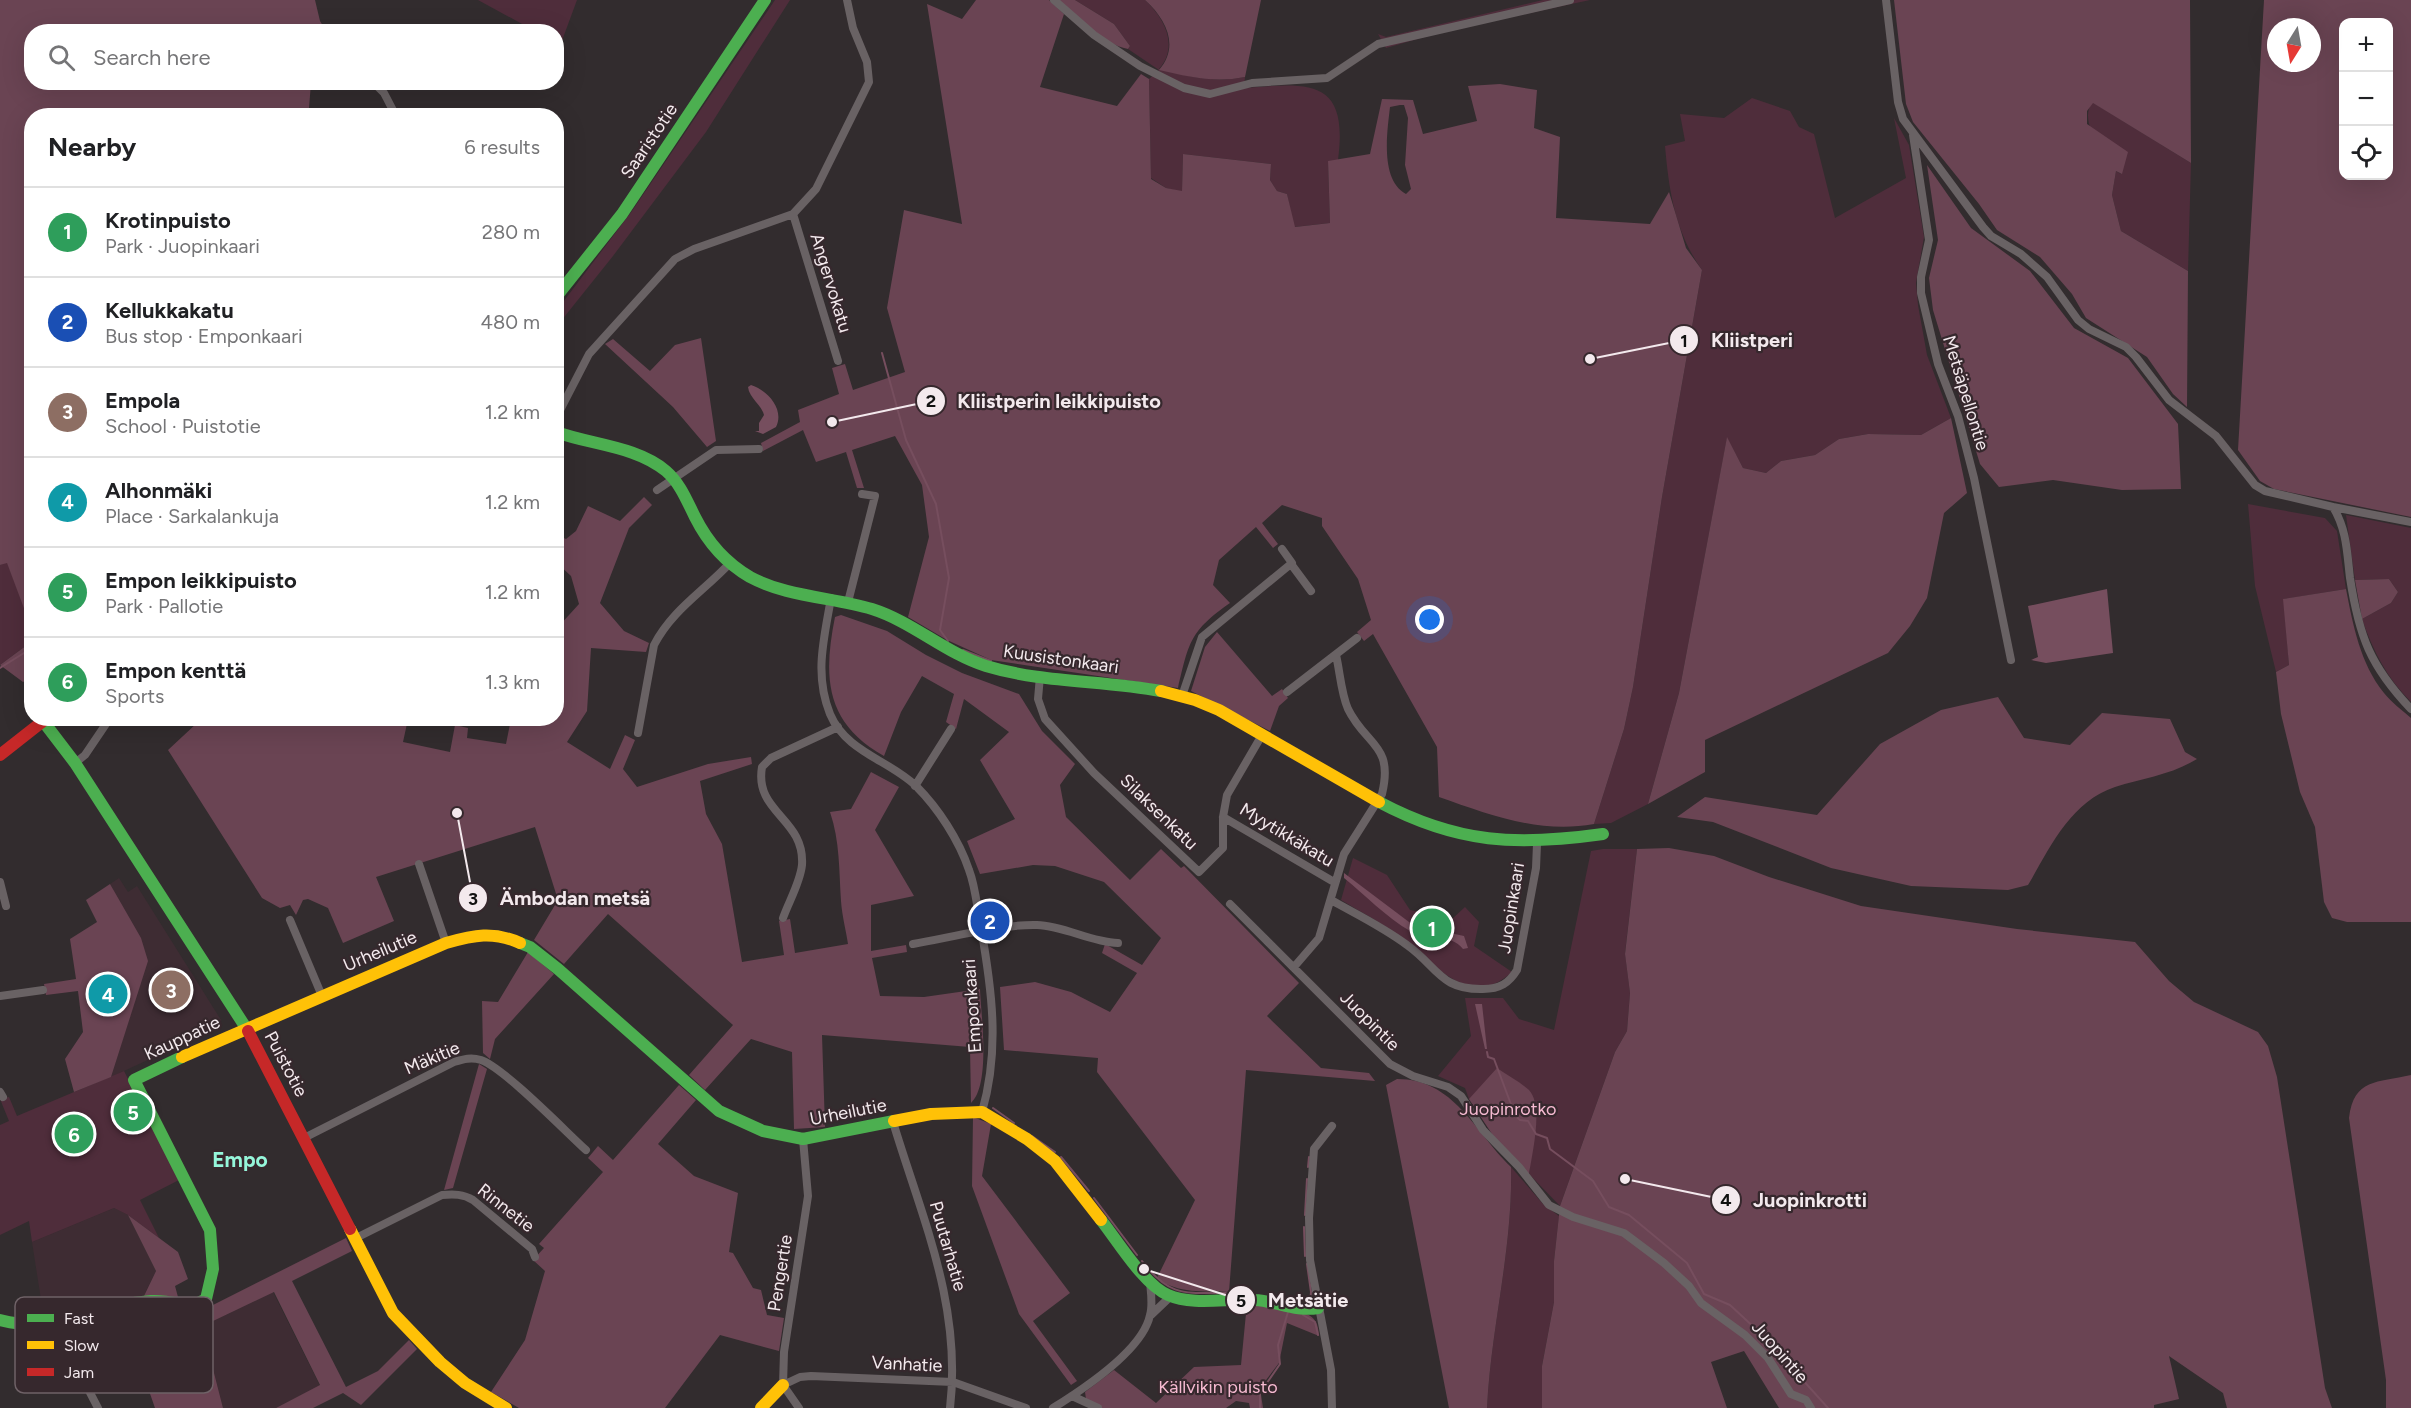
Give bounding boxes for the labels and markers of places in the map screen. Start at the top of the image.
callout: Kliistperi [1669,321,1805,359]
callout: Kliistperin leikkipuisto [916,382,1173,420]
callout: Ämbodan metsä [458,879,663,917]
pin: 2 [970,898,1010,944]
pin: 1 [1412,906,1452,950]
pin: 3 [152,968,190,1012]
pin: 4 [88,972,128,1016]
pin: 5 [114,1090,152,1134]
pin: 6 [54,1112,94,1156]
callout: Juopinkrotti [1711,1181,1879,1219]
callout: Metsätie [1226,1281,1360,1319]

